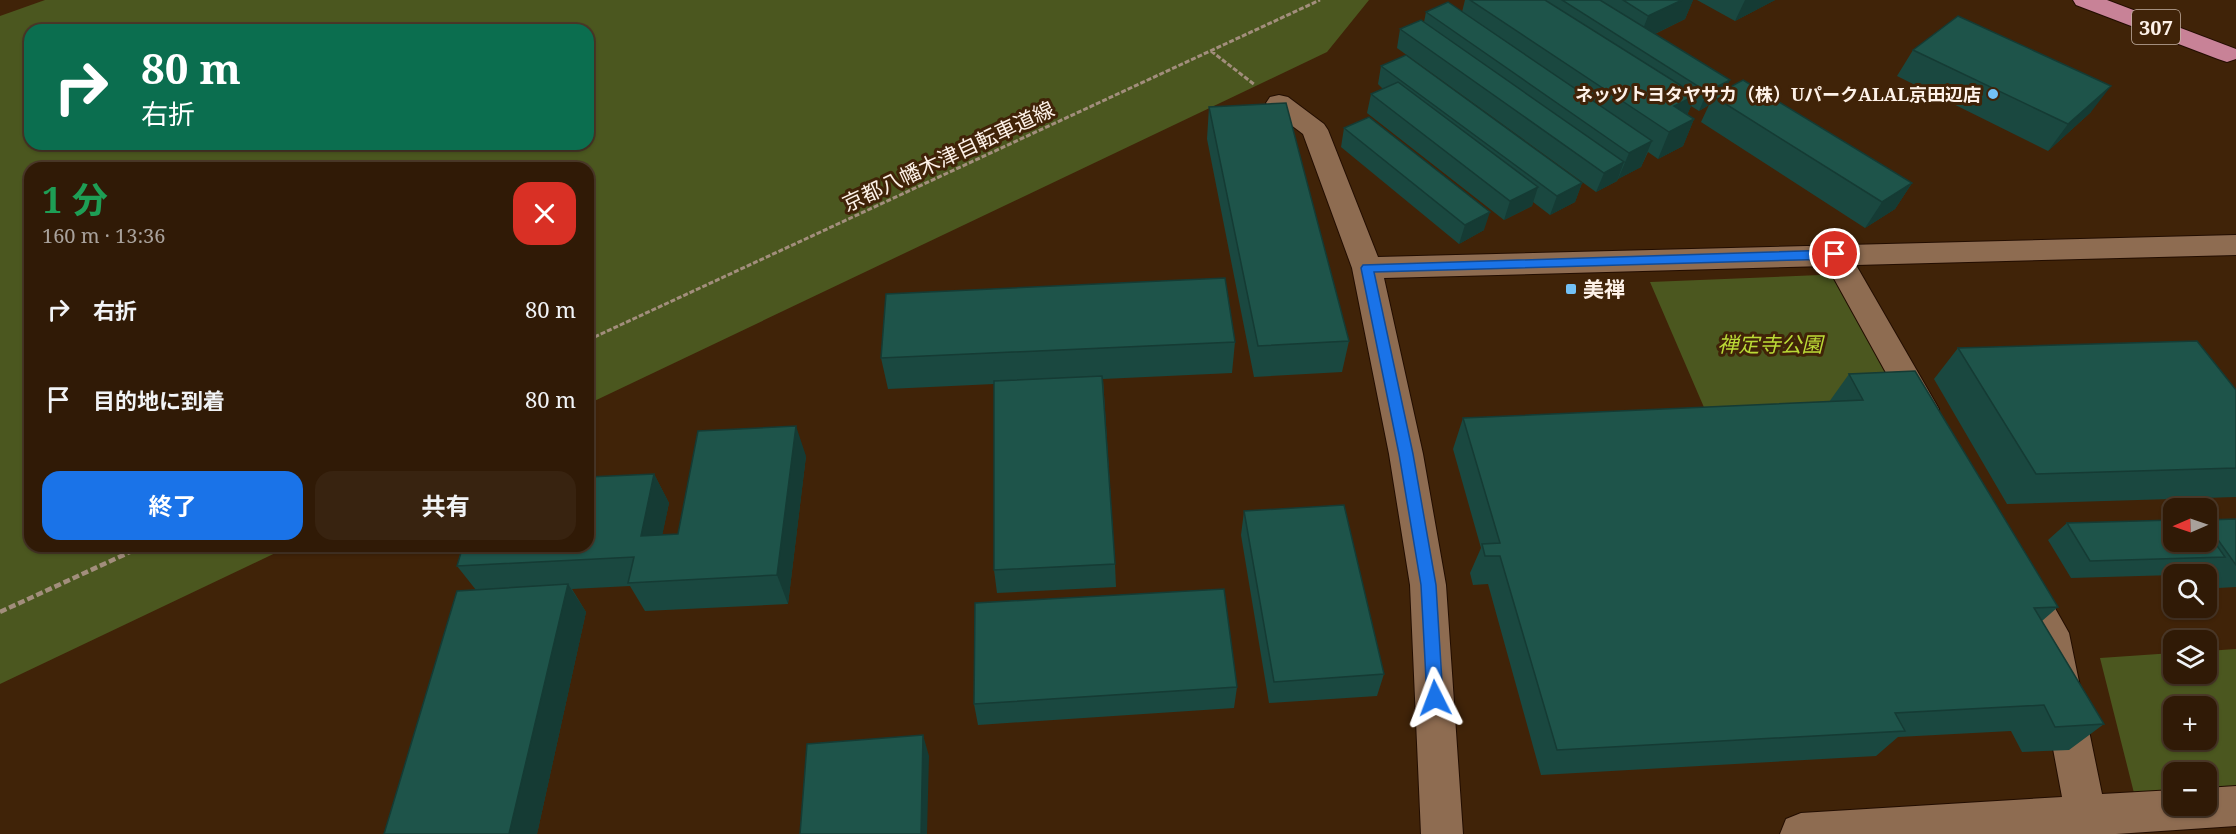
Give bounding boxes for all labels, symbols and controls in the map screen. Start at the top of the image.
road number: 307 [2132,10,2180,44]
text: 80 m [141,39,241,96]
icon: right [42,48,120,126]
place label: ネッツトヨタヤサカ（株）UパークALAL京田辺店 [1575,82,1981,106]
marker: ネッツトヨタヤサカ（株）UパークALAL京田辺店 [1986,87,2000,101]
street label: 京都八幡木津自転車道線 [837,94,1059,218]
text: 右折 [141,95,195,132]
text: 1 分 [42,175,108,224]
button: close [513,182,576,245]
text: 160 m · 13:36 [42,222,165,249]
pin [1809,228,1860,279]
icon: arrive [1818,237,1851,270]
place label: 美禅 [1583,275,1625,303]
marker: 美禅 [1564,282,1578,296]
icon: right [42,293,75,326]
text: 80 m [525,294,576,324]
text: 右折 [93,295,137,325]
park label: 禅定寺公園 [1718,330,1825,358]
icon: arrive [42,383,75,416]
text: 80 m [525,384,576,414]
text: 目的地に到着 [93,385,225,415]
button: 終了 [42,471,303,540]
button: 共有 [315,471,576,540]
north arrow [2163,498,2217,552]
map controls [2163,498,2217,816]
button: search [2163,564,2217,618]
button: layers [2163,630,2217,684]
position arrow [1403,666,1467,730]
button: + [2163,696,2217,750]
button: − [2163,762,2217,816]

